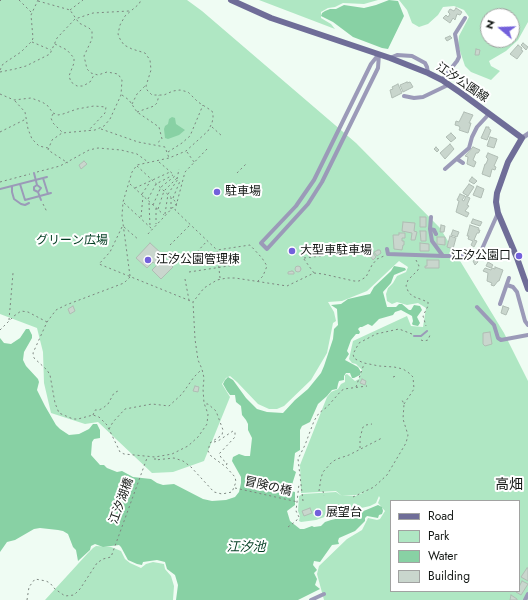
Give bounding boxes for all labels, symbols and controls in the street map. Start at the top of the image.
north arrow [480,8,520,48]
text: N [481,18,499,31]
street label: 江汐公園線 [433,60,491,106]
place label: 駐車場 [225,185,261,199]
marker: 駐車場 [212,187,222,197]
park label: グリーン広場 [36,234,108,248]
place label: 大型車駐車場 [300,244,372,258]
marker: 大型車駐車場 [287,246,297,256]
place label: 江汐公園口 [451,249,511,263]
marker: 江汐公園口 [514,251,524,261]
place label: 江汐公園管理棟 [156,253,240,267]
marker: 江汐公園管理棟 [143,255,153,265]
street label: 冒険の橋 [243,475,293,499]
street label: 江汐湖橋 [107,476,137,526]
district label: 高畑 [495,478,523,494]
legend [390,500,520,592]
place label: 展望台 [326,506,362,520]
text: Road [428,507,454,525]
marker: 展望台 [313,508,323,518]
text: Park [428,527,449,545]
water label: 江汐池 [227,540,265,556]
text: Water [428,547,458,565]
text: Building [428,567,470,585]

